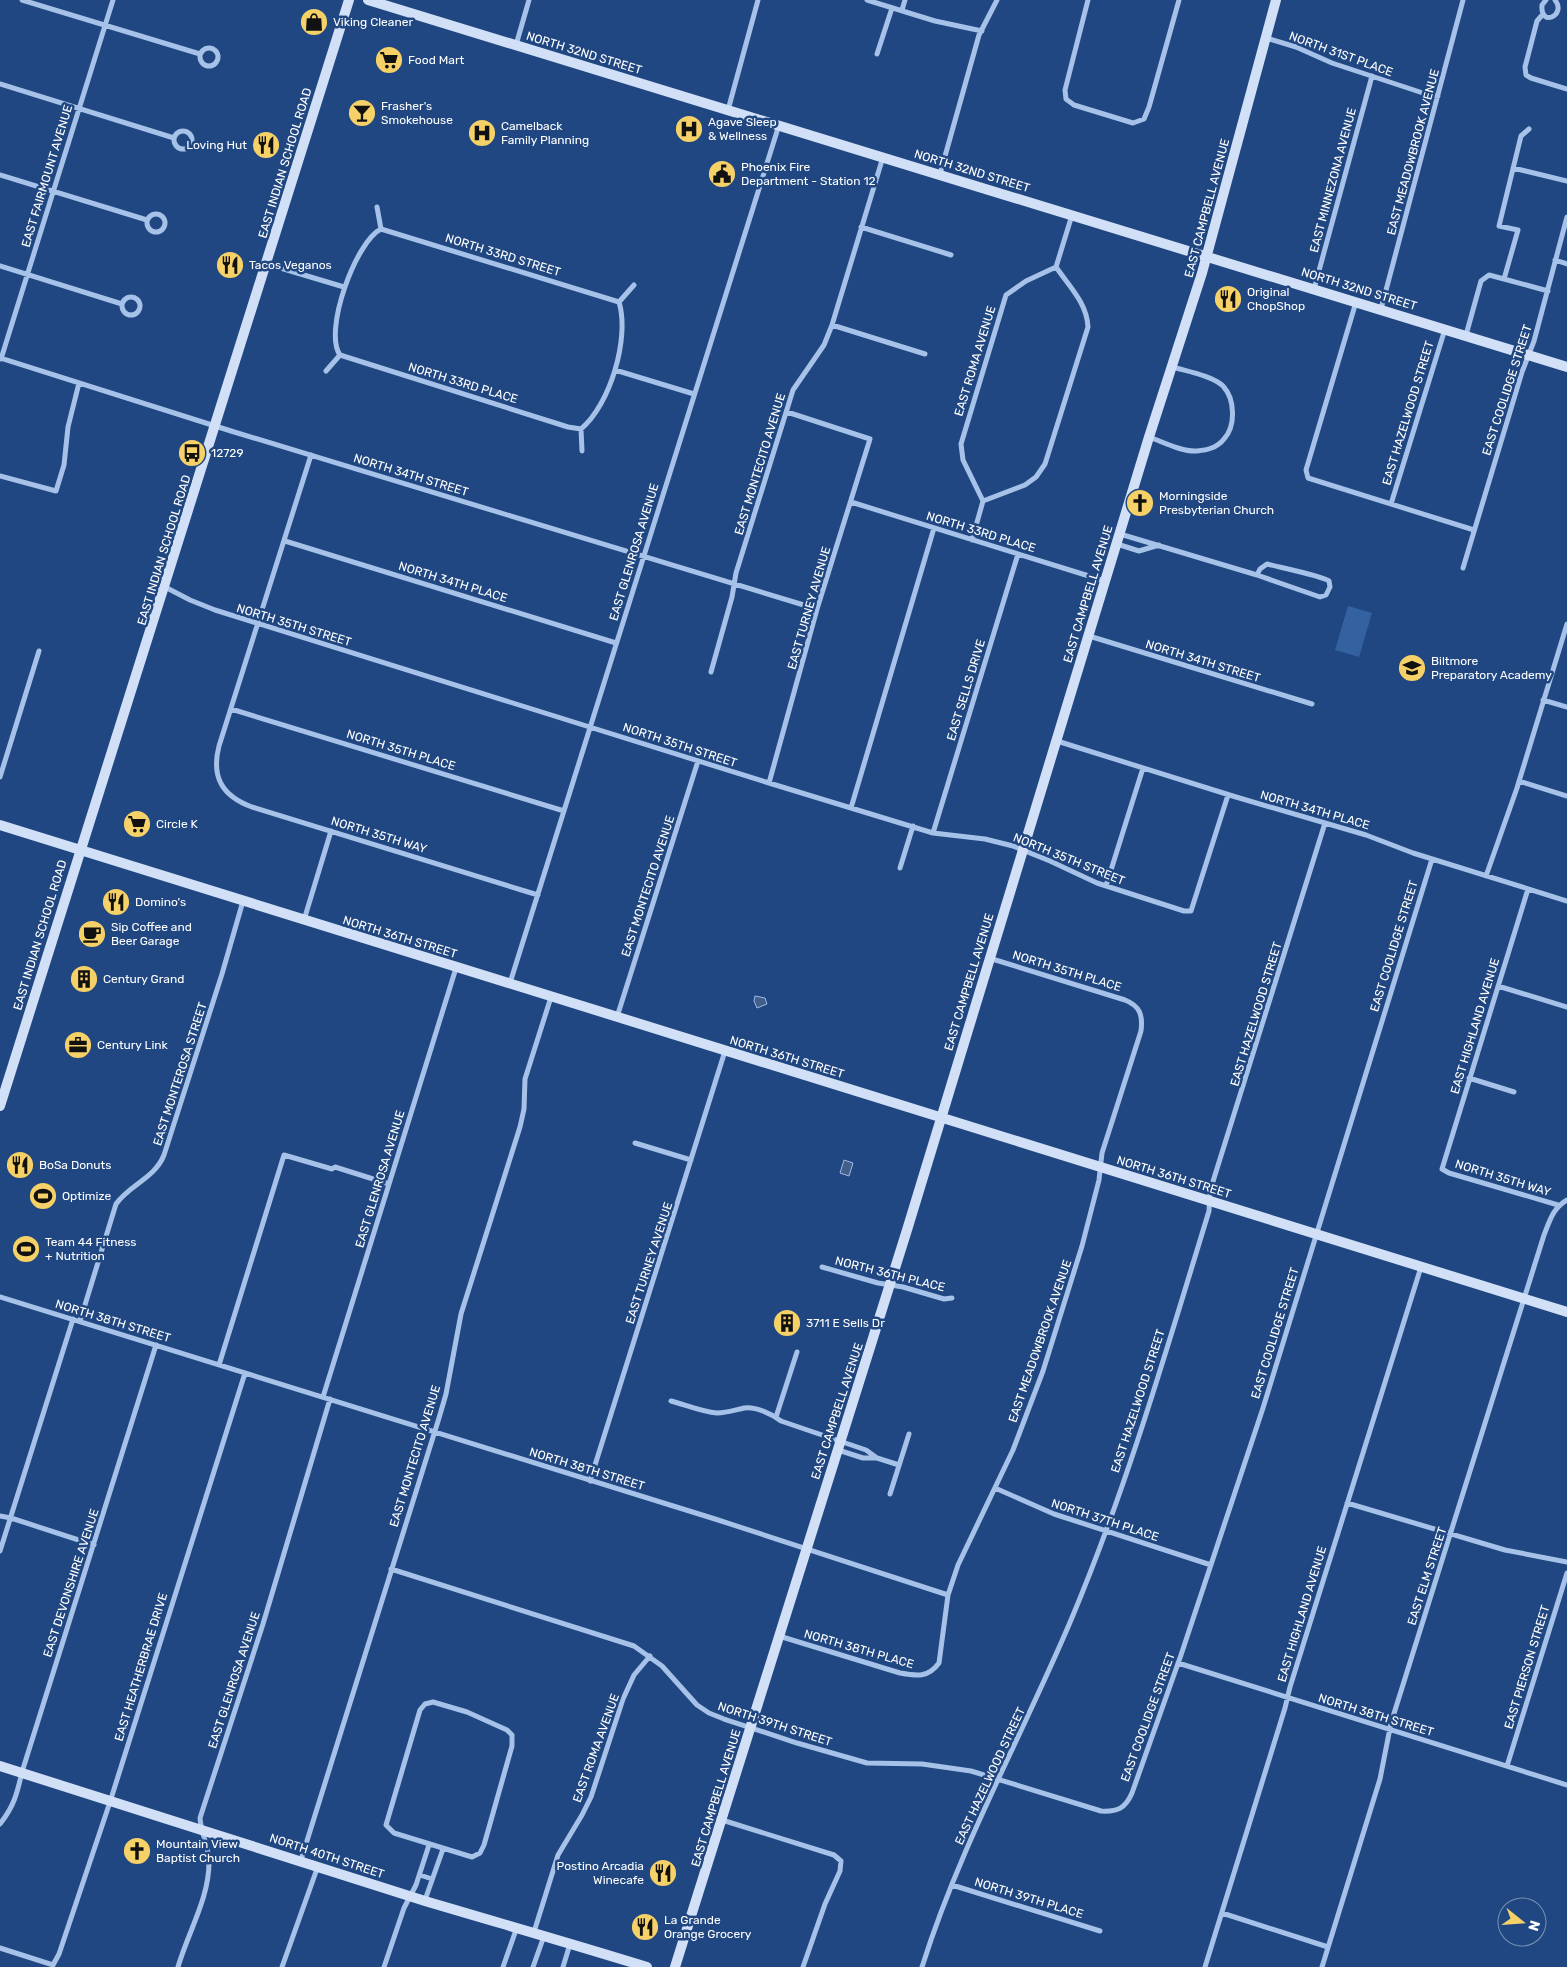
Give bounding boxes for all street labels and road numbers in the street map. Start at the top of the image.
street label: NORTH 32ND STREET [525,29,644,77]
street label: NORTH 31ST PLACE [1287,29,1395,79]
street label: EAST MEADOWBROOK AVENUE [1384,67,1442,237]
street label: EAST INDIAN SCHOOL ROAD [255,86,315,240]
street label: EAST FAIRMOUNT AVENUE [19,103,75,249]
street label: EAST MINNEZONA AVENUE [1307,106,1359,254]
street label: EAST CAMPBELL AVENUE [1182,137,1232,279]
street label: NORTH 32ND STREET [913,147,1032,195]
street label: NORTH 33RD STREET [444,231,562,279]
street label: NORTH 32ND STREET [1300,265,1419,313]
street label: EAST ROMA AVENUE [952,304,998,418]
street label: EAST COOLIDGE STREET [1479,323,1535,457]
street label: EAST HAZELWOOD STREET [1379,339,1437,487]
street label: NORTH 33RD PLACE [407,360,519,406]
street label: EAST MONTECITO AVENUE [732,391,788,537]
street label: NORTH 34TH STREET [352,451,470,499]
street label: EAST INDIAN SCHOOL ROAD [134,473,194,627]
street label: EAST GLENROSA AVENUE [606,482,662,622]
street label: NORTH 33RD PLACE [925,509,1037,555]
street label: EAST CAMPBELL AVENUE [1060,524,1116,664]
street label: EAST TURNEY AVENUE [785,545,833,671]
street label: NORTH 34TH PLACE [397,559,509,605]
street label: NORTH 35TH STREET [235,601,353,649]
street label: NORTH 34TH STREET [1144,637,1262,685]
street label: EAST SELLS DRIVE [944,638,988,742]
street label: NORTH 35TH STREET [621,720,739,770]
street label: NORTH 35TH PLACE [345,727,457,773]
street label: NORTH 34TH PLACE [1259,788,1371,832]
street label: NORTH 35TH WAY [329,814,429,856]
street label: EAST MONTECITO AVENUE [619,814,677,958]
street label: NORTH 35TH STREET [1011,830,1127,888]
street label: EAST INDIAN SCHOOL ROAD [10,858,70,1012]
street label: EAST COOLIDGE STREET [1367,879,1421,1013]
street label: EAST CAMPBELL AVENUE [941,912,997,1052]
street label: NORTH 36TH STREET [341,913,459,961]
street label: EAST HAZELWOOD STREET [1227,940,1285,1088]
street label: NORTH 35TH PLACE [1011,948,1123,994]
street label: EAST HIGHLAND AVENUE [1448,956,1502,1096]
street label: EAST MONTEROSA STREET [150,1000,210,1147]
street label: NORTH 36TH STREET [728,1033,846,1081]
street label: EAST GLENROSA AVENUE [352,1109,408,1249]
street label: NORTH 36TH STREET [1115,1153,1233,1201]
street label: NORTH 35TH WAY [1453,1157,1553,1199]
street label: EAST TURNEY AVENUE [623,1200,675,1326]
street label: NORTH 36TH PLACE [834,1254,946,1294]
street label: EAST MEADOWBROOK AVENUE [1005,1258,1075,1424]
street label: EAST COOLIDGE STREET [1248,1266,1302,1400]
street label: NORTH 38TH STREET [54,1297,172,1345]
street label: EAST HAZELWOOD STREET [1108,1327,1168,1475]
street label: EAST CAMPBELL AVENUE [808,1341,866,1481]
street label: EAST MONTECITO AVENUE [387,1383,443,1529]
street label: NORTH 38TH STREET [528,1445,646,1493]
street label: NORTH 37TH PLACE [1050,1496,1160,1544]
street label: EAST DEVONSHIRE AVENUE [40,1507,102,1659]
street label: EAST ELM STREET [1405,1525,1449,1627]
street label: EAST HIGHLAND AVENUE [1275,1544,1329,1684]
street label: EAST HEATHERBRAE DRIVE [112,1591,170,1743]
street label: EAST PIERSON STREET [1501,1603,1553,1731]
street label: EAST GLENROSA AVENUE [205,1610,263,1750]
street label: NORTH 38TH PLACE [802,1627,916,1671]
street label: EAST COOLIDGE STREET [1118,1650,1178,1784]
street label: NORTH 38TH STREET [1317,1691,1435,1739]
street label: EAST ROMA AVENUE [570,1692,622,1804]
street label: NORTH 39TH STREET [716,1699,834,1749]
street label: EAST HAZELWOOD STREET [952,1705,1028,1847]
street label: EAST CAMPBELL AVENUE [688,1728,744,1868]
street label: NORTH 40TH STREET [268,1831,386,1881]
street label: NORTH 39TH PLACE [973,1875,1085,1921]

